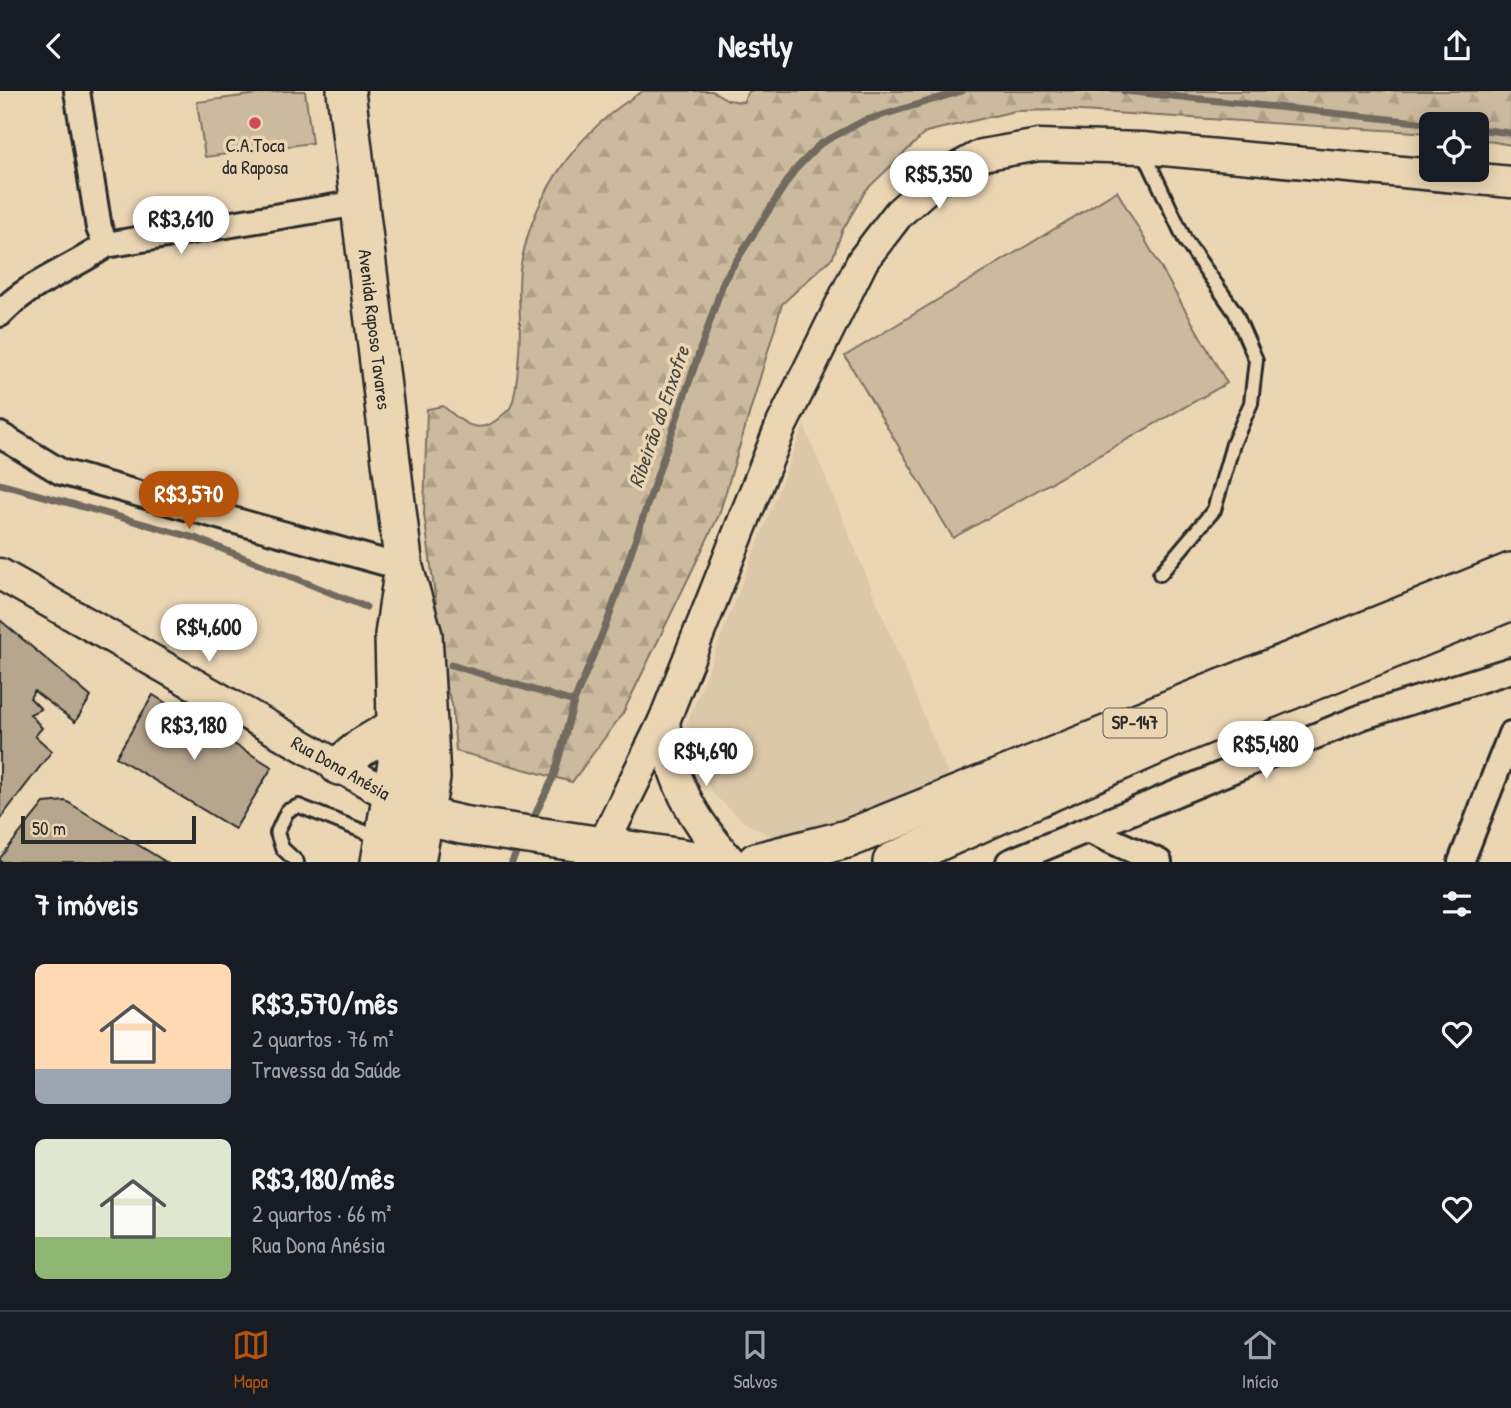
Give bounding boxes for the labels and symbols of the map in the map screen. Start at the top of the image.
marker: C.A.Toca da Raposa [247,115,263,131]
place label: C.A.Toca da Raposa [222,132,288,180]
pin: R$5,350 [874,151,1004,211]
pin: R$3,610 [116,197,246,256]
street label: Avenida Raposo Tavares [352,248,398,411]
water label: Ribeirão do Enxofre [621,341,697,491]
pin: R$3,570 [124,471,254,531]
pin: R$4,600 [144,605,274,664]
pin: R$3,180 [129,703,259,762]
road number: SP-147 [1104,709,1166,737]
pin: R$5,480 [1201,721,1331,781]
street label: Rua Dona Anésia [287,729,396,806]
pin: R$4,690 [641,729,771,788]
scale bar [21,813,196,845]

